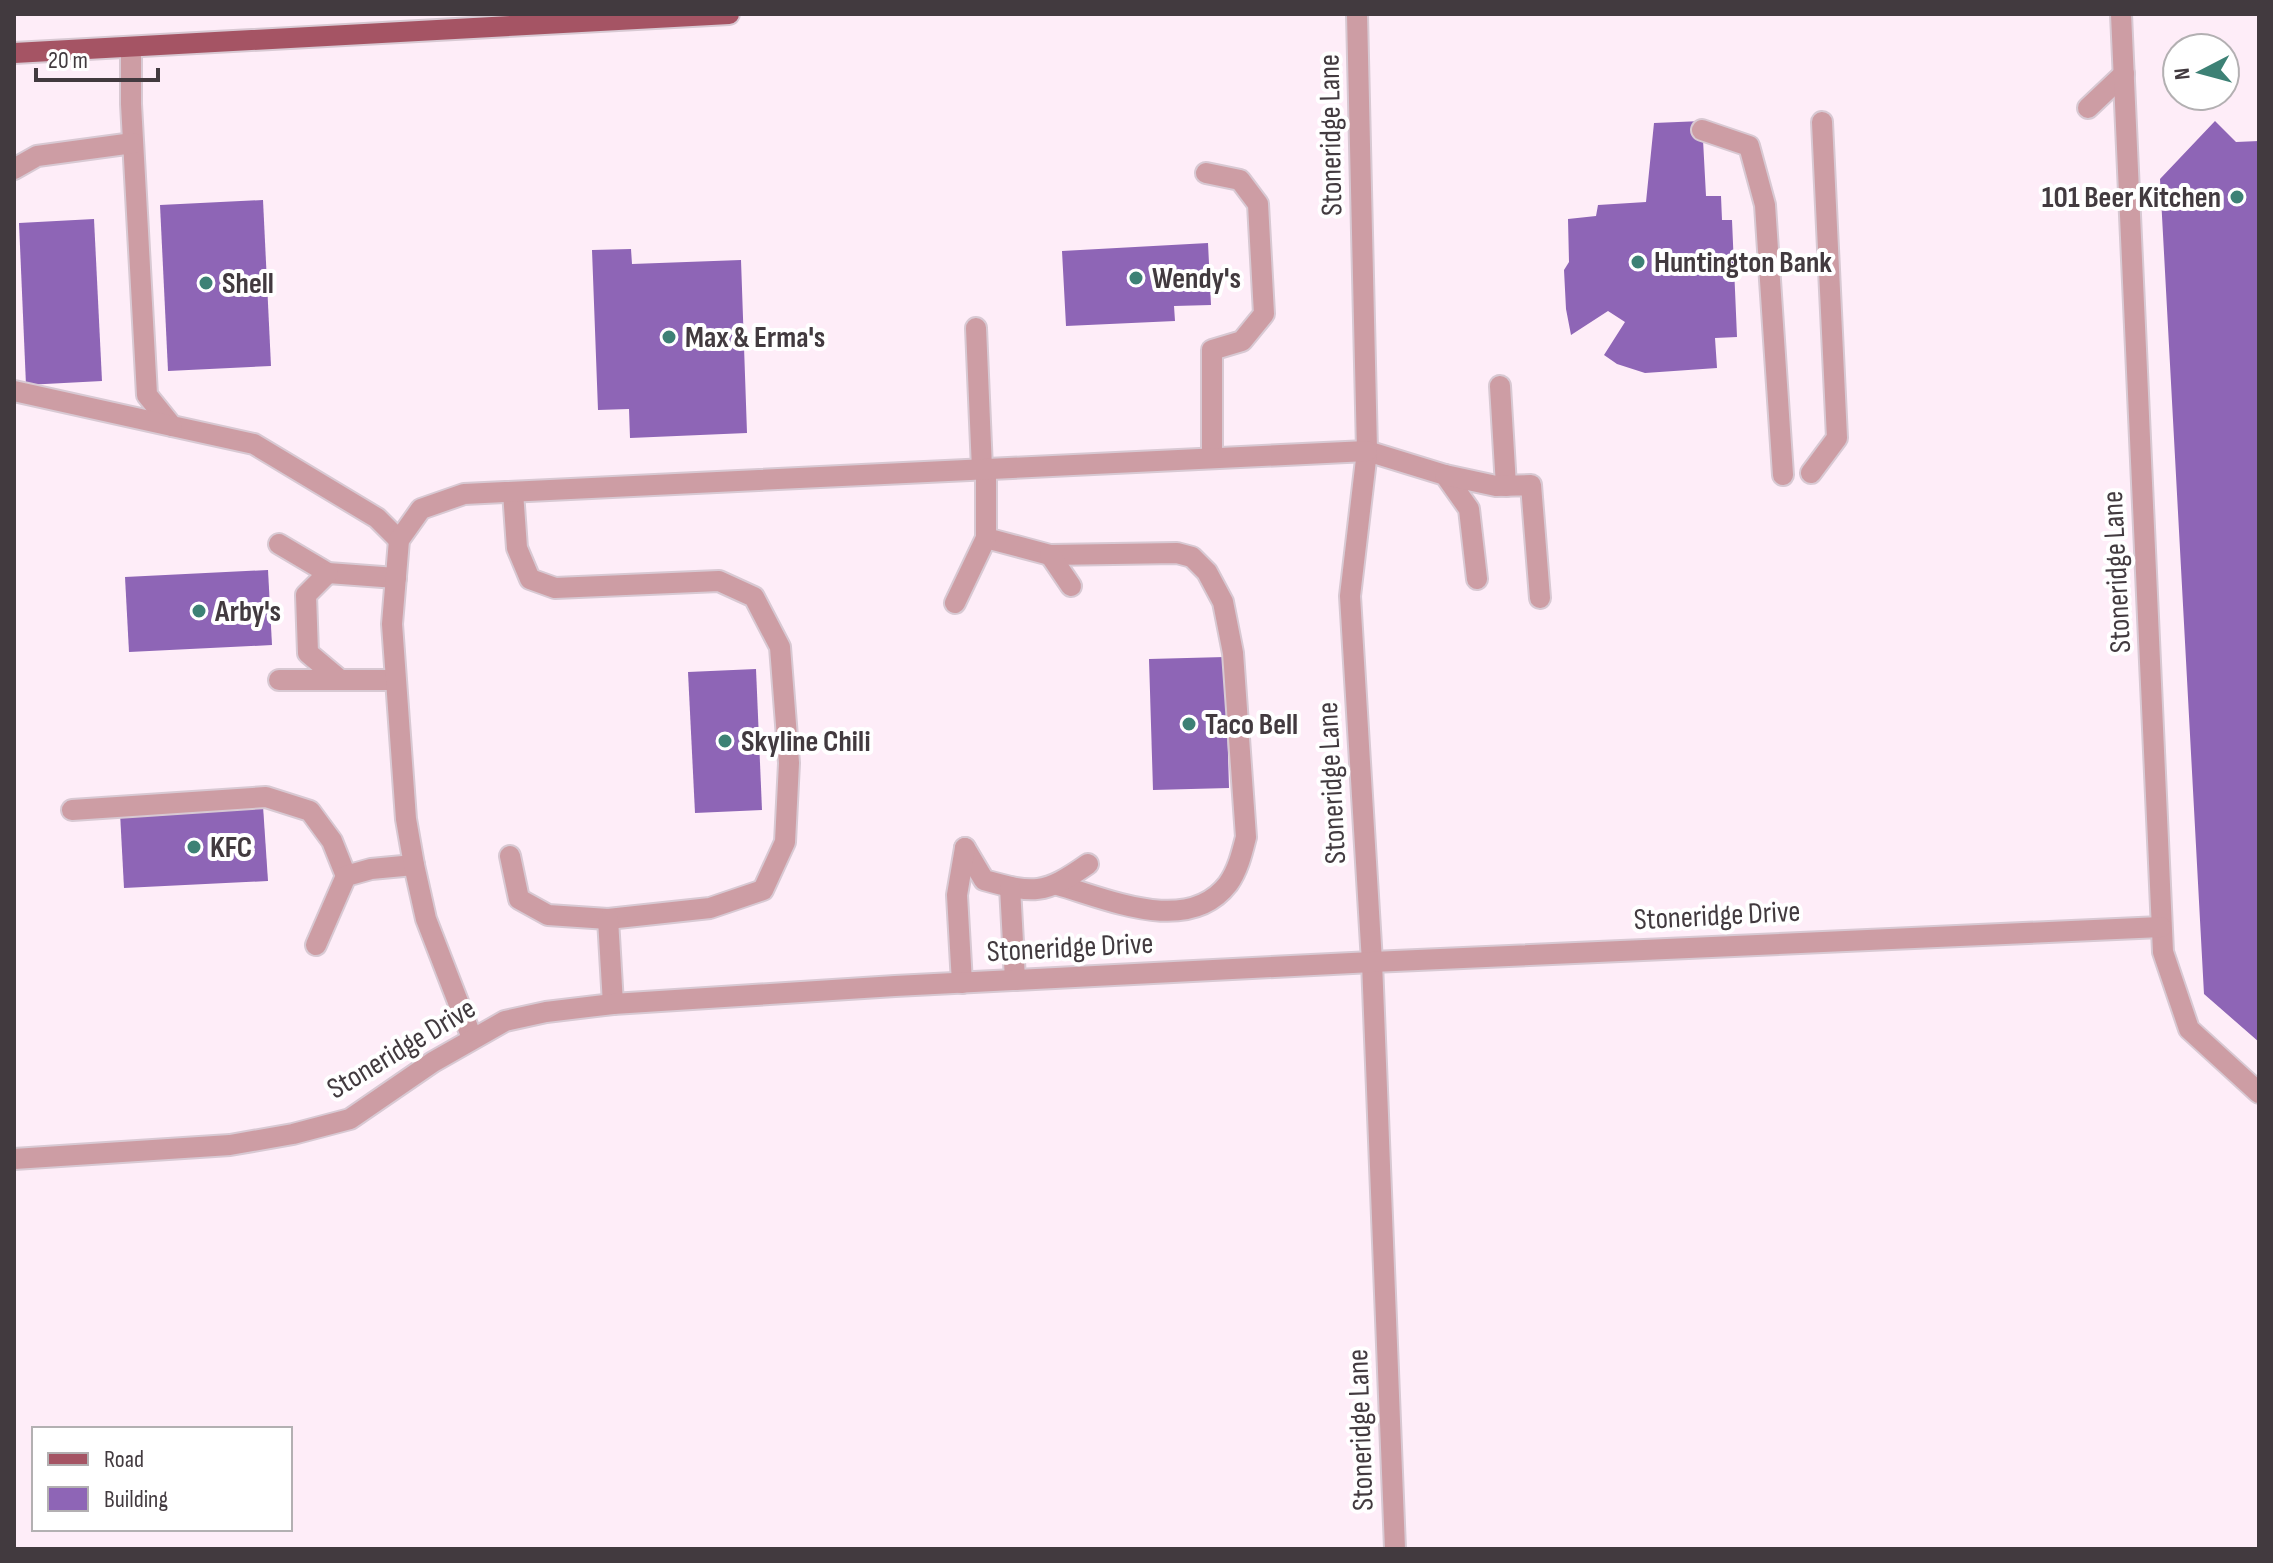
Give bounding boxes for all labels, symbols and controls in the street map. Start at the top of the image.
scale bar [36,32,158,82]
north arrow [2161,32,2241,112]
text: 20 m [48,46,88,75]
street label: Stoneridge Lane [1312,54,1350,216]
text: N [2169,67,2197,81]
place label: 101 Beer Kitchen [2042,180,2221,216]
marker: 101 Beer Kitchen [2228,188,2246,206]
place label: Huntington Bank [1654,245,1832,281]
marker: Huntington Bank [1629,253,1647,271]
place label: Wendy's [1152,261,1241,297]
place label: Shell [222,266,274,302]
marker: Wendy's [1127,269,1145,287]
marker: Shell [197,274,215,292]
place label: Max & Erma's [685,320,825,356]
marker: Max & Erma's [660,328,678,346]
street label: Stoneridge Lane [2095,490,2139,654]
place label: Arby's [214,594,281,630]
marker: Arby's [190,602,208,620]
street label: Stoneridge Lane [1310,701,1354,865]
place label: Taco Bell [1205,707,1298,743]
marker: Taco Bell [1180,715,1198,733]
place label: Skyline Chili [741,724,871,760]
marker: Skyline Chili [716,732,734,750]
place label: KFC [210,830,252,866]
marker: KFC [185,838,203,856]
street label: Stoneridge Drive [1633,894,1801,938]
street label: Stoneridge Drive [986,926,1154,970]
street label: Stoneridge Drive [321,990,482,1107]
street label: Stoneridge Lane [1340,1348,1382,1512]
legend [32,1427,292,1531]
text: Road [104,1445,144,1474]
text: Building [104,1485,168,1514]

